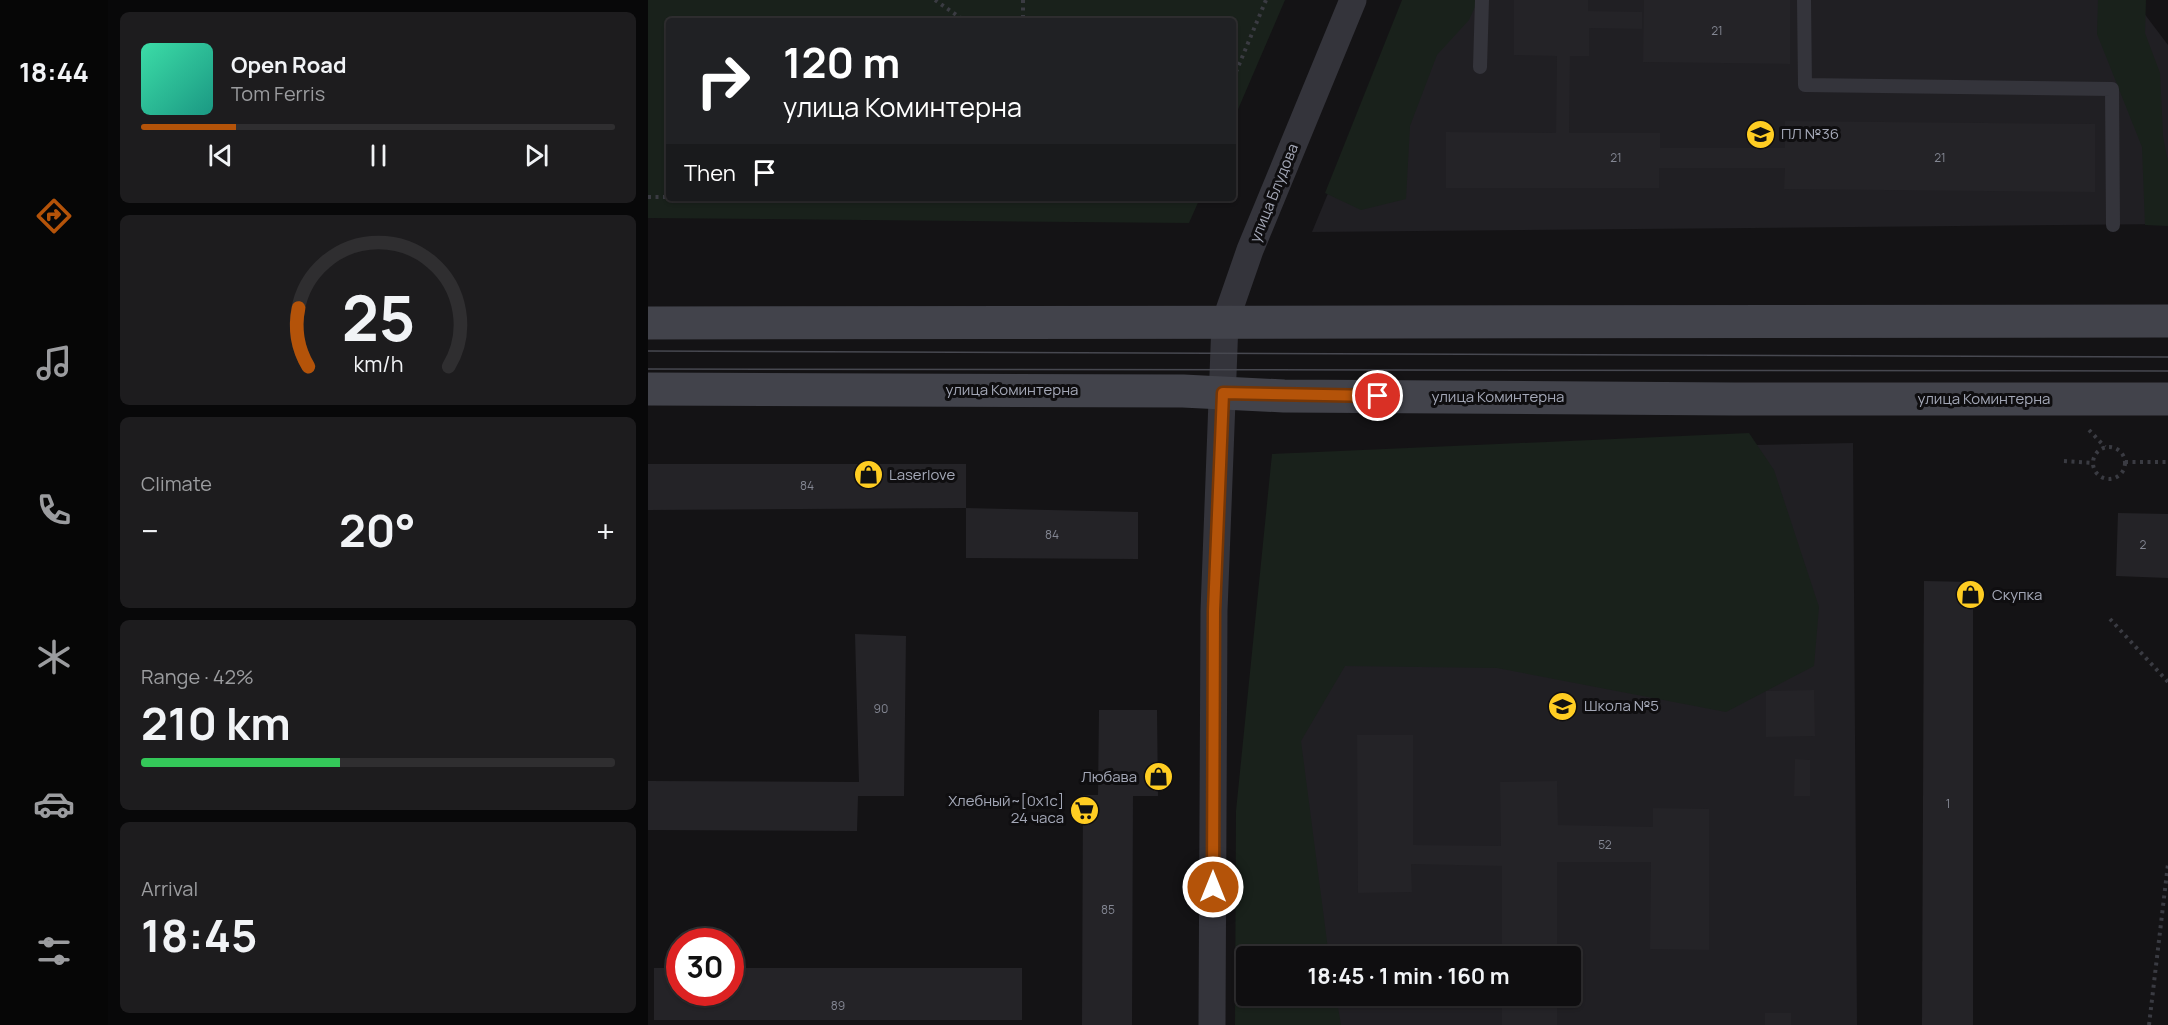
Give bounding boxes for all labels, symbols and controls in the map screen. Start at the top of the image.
house number: 21 [1711,22,1723,39]
text: 120 m [783,33,900,91]
icon: right [684,42,762,120]
text: Open Road [231,50,346,80]
text: 18:44 [19,53,89,90]
text: Tom Ferris [231,80,325,107]
text: улица Коминтерна [783,88,1022,125]
school or university icon: ПЛ №36 [1744,118,1776,150]
place label: ПЛ №36 [1781,123,1839,144]
icon: previous [204,139,237,172]
icon: pause [362,139,395,172]
icon: next [520,139,553,172]
street label: улица Блудова [1244,140,1303,245]
house number: 21 [1610,149,1622,166]
house number: 21 [1934,149,1946,166]
icon: arrive [748,156,781,189]
text: Then [684,158,736,188]
icon: directions [33,195,75,237]
text: 25 [341,274,415,360]
icon: music [33,342,75,384]
text: km/h [353,349,403,378]
pin [1352,370,1403,421]
street label: улица Коминтерна [946,379,1078,400]
icon: arrive [1361,379,1394,412]
street label: улица Коминтерна [1432,386,1564,407]
street label: улица Коминтерна [1918,388,2050,409]
shop icon: Laserlove [852,459,884,491]
place label: Laserlove [889,464,955,485]
text: Climate [141,470,212,497]
house number: 84 [800,477,814,494]
icon: phone [33,489,75,531]
text: 20° [339,499,416,561]
text: − [141,508,159,553]
text: + [596,508,615,553]
house number: 84 [1045,526,1059,543]
house number: 2 [2140,536,2147,553]
shop icon: Скупка [1955,579,1987,611]
place label: Скупка [1992,584,2042,605]
icon: climate [33,636,75,678]
text: Range · 42% [141,663,254,690]
school or university icon: Школа №5 [1547,690,1579,722]
text: 210 km [141,692,291,754]
place label: Школа №5 [1584,695,1659,716]
house number: 90 [874,700,888,717]
shop icon: Любава [1142,761,1174,793]
place label: Любава [1081,766,1137,787]
icon: car [33,783,75,825]
place label: Хлебный~[0x1c] 24 часа [948,790,1064,828]
supermarket icon: Хлебный~[0x1c] 24 часа [1069,794,1101,826]
house number: 1 [1946,795,1950,812]
house number: 52 [1598,836,1612,853]
position arrow [1181,855,1245,919]
text: Arrival [141,875,198,902]
house number: 85 [1101,901,1115,918]
text: 18:45 [141,904,257,966]
speed limit sign: 30 [666,928,744,1006]
icon: filters [33,930,75,972]
text: 18:45 · 1 min · 160 m [1308,961,1509,991]
house number: 89 [831,997,845,1014]

